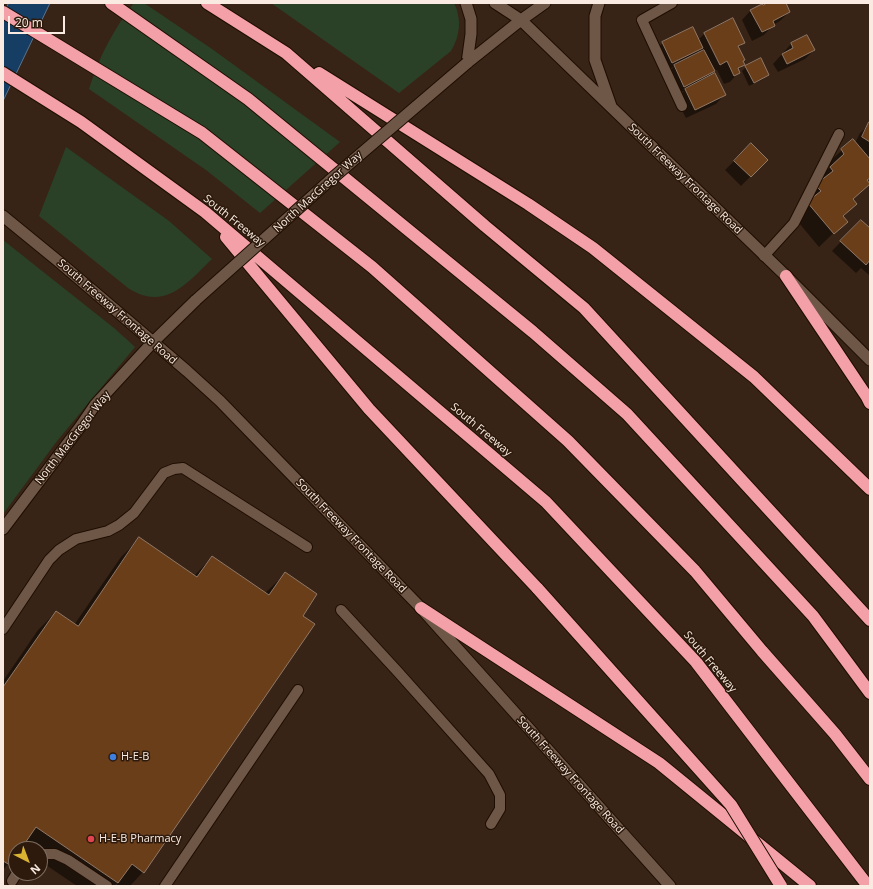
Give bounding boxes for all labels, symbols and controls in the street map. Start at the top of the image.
scale bar [10,8,67,34]
text: 20 m [15,14,43,31]
street label: South Freeway Frontage Road [625,121,745,237]
street label: North MacGregor Way [271,149,365,235]
street label: South Freeway [200,192,268,250]
street label: South Freeway Frontage Road [55,257,179,367]
street label: North MacGregor Way [33,389,113,487]
street label: South Freeway [448,401,514,459]
street label: South Freeway Frontage Road [293,476,409,596]
street label: South Freeway [681,629,739,695]
street label: South Freeway Frontage Road [514,714,626,836]
place label: H-E-B [121,750,149,764]
marker: H-E-B [108,752,118,762]
place label: H-E-B Pharmacy [99,832,181,846]
marker: H-E-B Pharmacy [86,834,96,844]
north arrow [8,841,48,881]
text: N [27,861,44,878]

